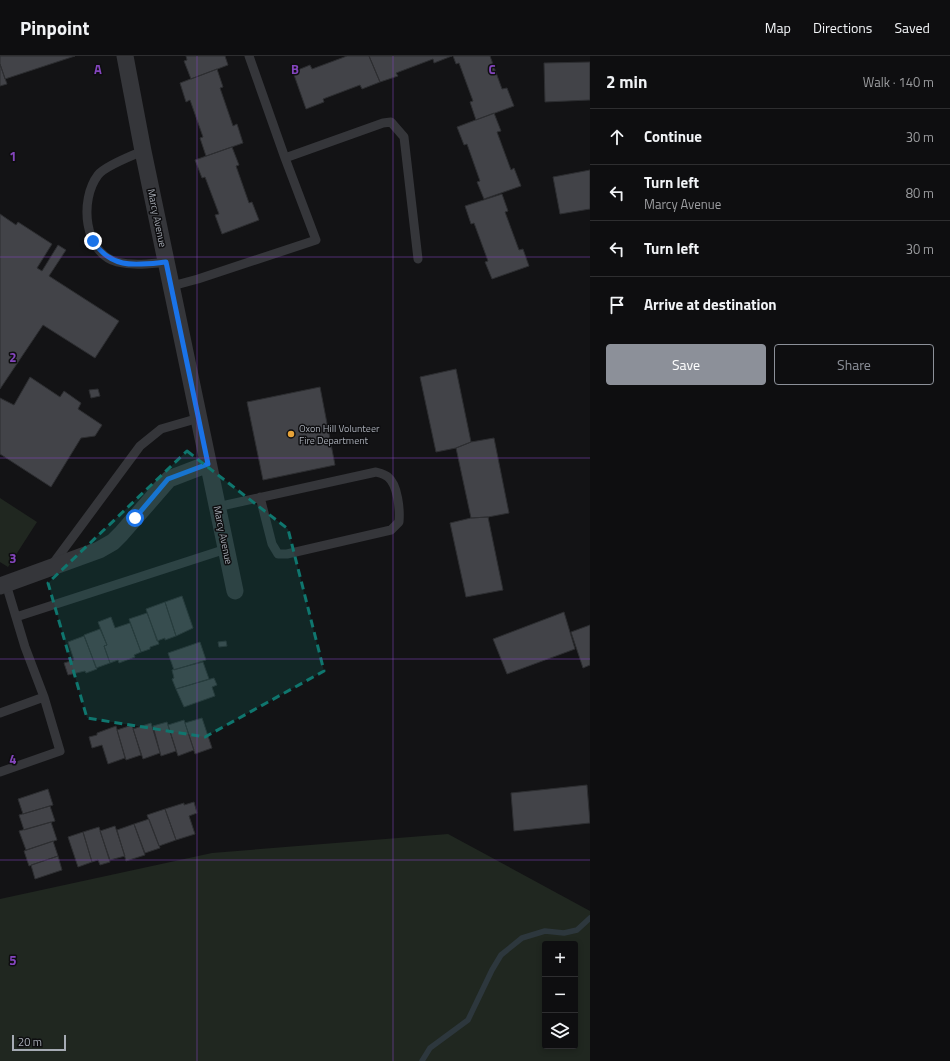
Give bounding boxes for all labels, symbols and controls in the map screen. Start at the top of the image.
text: Pinpoint [20,13,89,42]
text: Map [765,17,791,38]
text: Directions [813,17,872,38]
text: Saved [894,17,930,38]
text: A [94,59,102,79]
text: B [291,59,299,79]
text: C [488,59,496,79]
text: 2 min [606,69,647,95]
text: Walk · 140 m [863,72,934,92]
text: Continue [644,125,702,148]
icon: ahead [606,126,628,148]
text: 30 m [906,127,934,147]
text: 1 [9,146,17,166]
text: Turn left [644,171,699,194]
icon: left [606,182,628,204]
text: 80 m [906,183,934,203]
street label: Marcy Avenue [143,187,171,249]
text: Marcy Avenue [644,194,721,214]
route end [84,232,102,250]
text: Turn left [644,237,699,260]
icon: left [606,238,628,260]
text: 30 m [906,239,934,259]
text: Arrive at destination [644,293,777,316]
icon: arrive [606,294,628,316]
button: Save [606,344,766,385]
button: Share [774,344,934,385]
text: 2 [9,347,17,367]
place label: Oxon Hill Volunteer Fire Department [299,421,380,448]
marker: Oxon Hill Volunteer Fire Department [286,429,296,439]
street label: Marcy Avenue [209,504,237,566]
route start [126,509,144,527]
text: 3 [9,548,17,568]
text: 4 [9,749,17,769]
map controls [542,941,578,1049]
button: + [542,941,578,977]
text: 5 [9,950,17,970]
button: − [542,977,578,1013]
button: layers [542,1013,578,1049]
scale bar [12,1033,66,1052]
text: 20 m [18,1034,42,1050]

